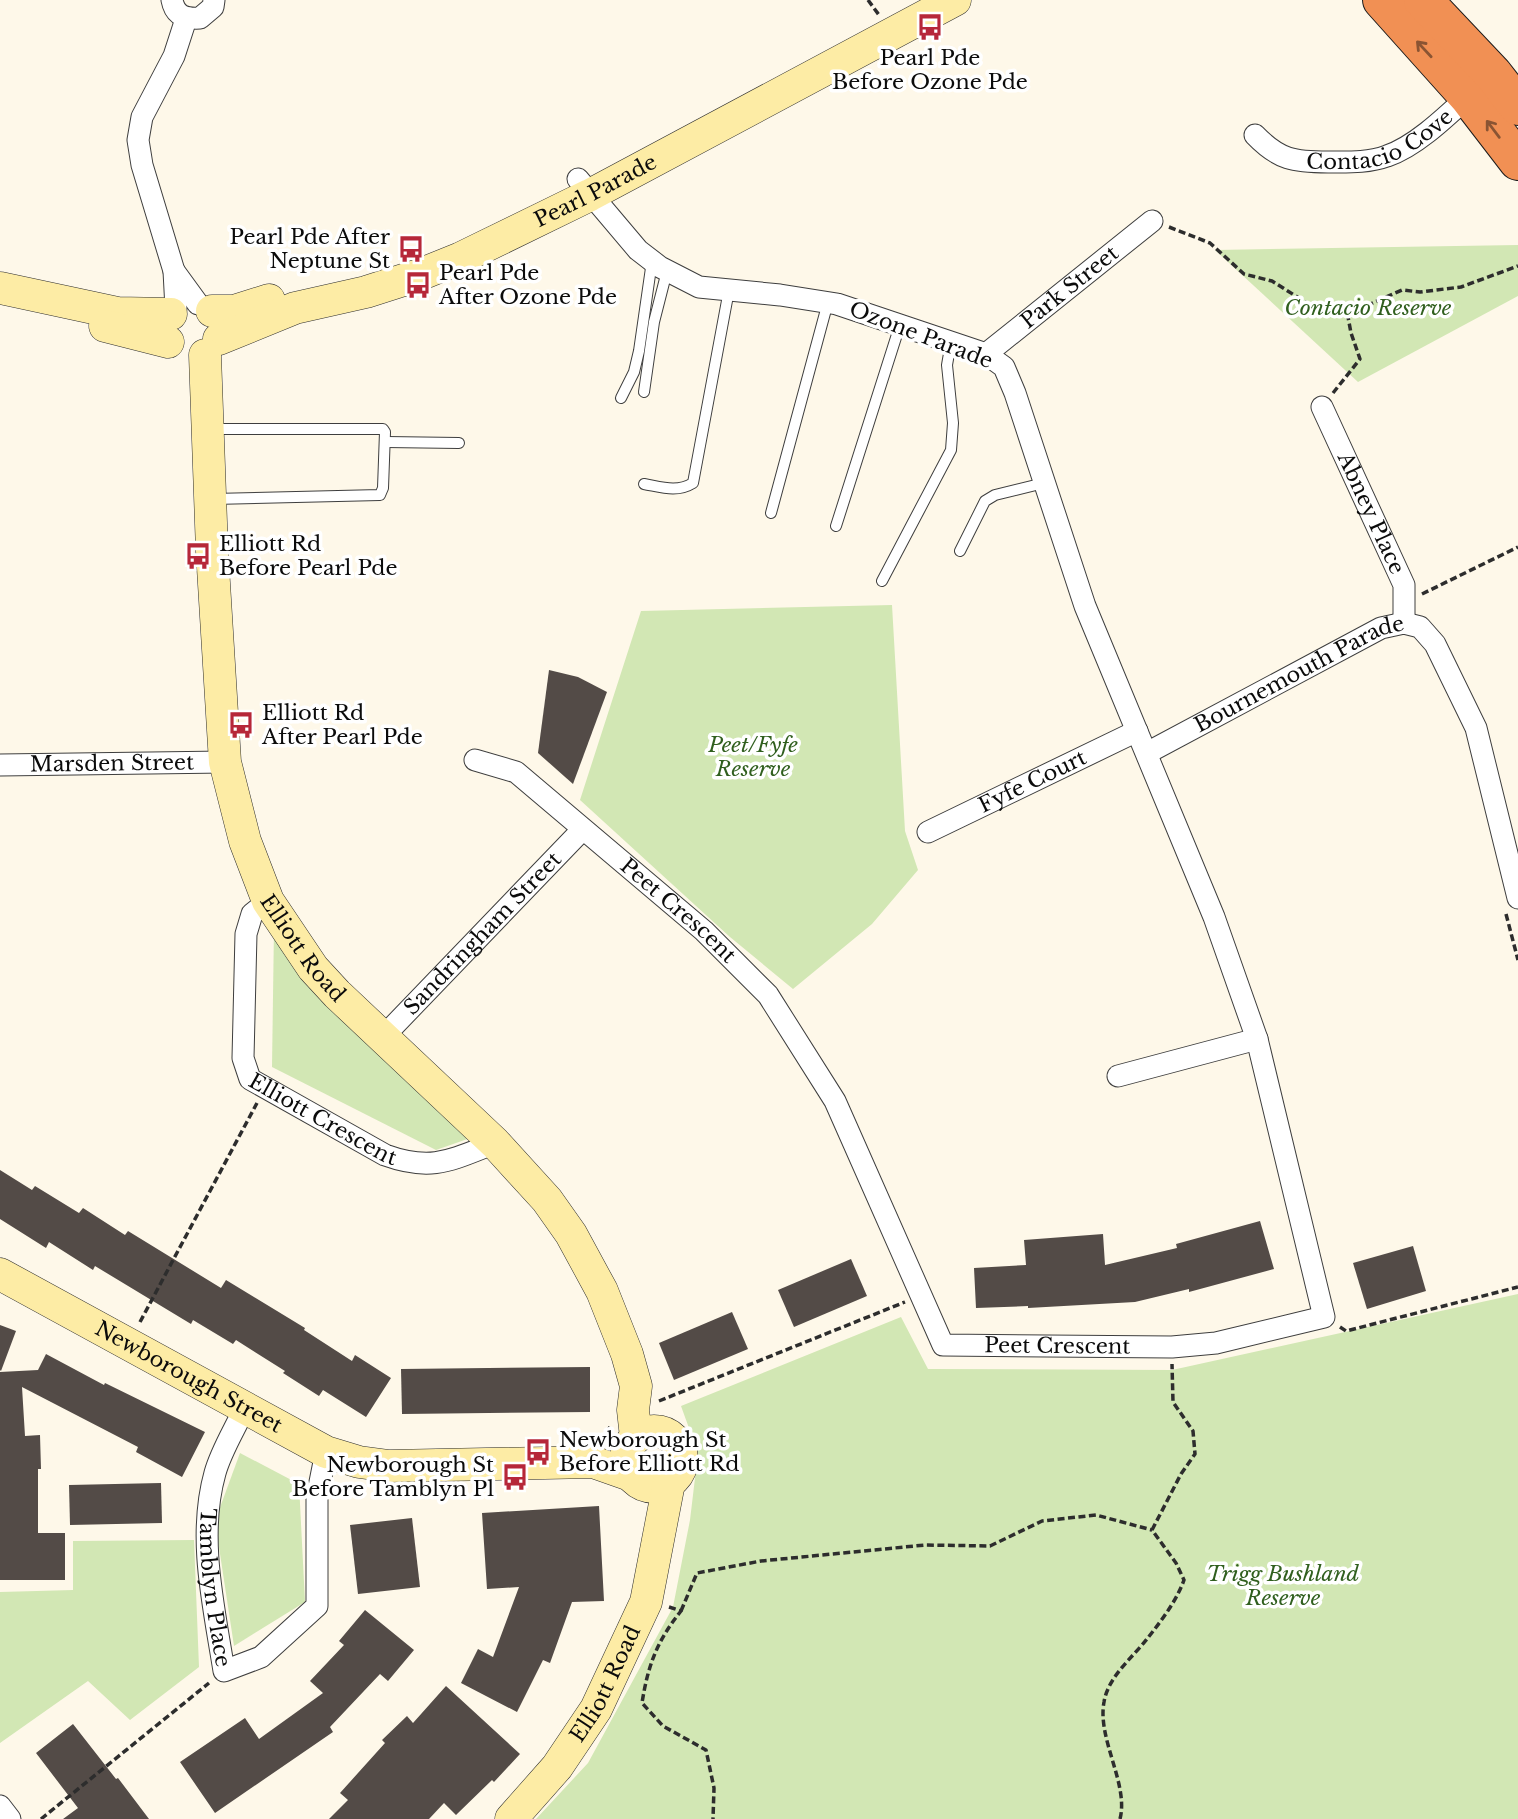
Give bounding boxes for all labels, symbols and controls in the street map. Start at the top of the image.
bus stop icon: Pearl Pde Before Ozone Pde [915,12,945,42]
one-way arrow [1416,41,1433,58]
place label: Pearl Pde Before Ozone Pde [832,45,1028,95]
street label: Contacio Cove [1306,104,1458,175]
one-way arrow [1486,120,1501,139]
street label: Pearl Parade [530,149,661,233]
place label: Pearl Pde After Neptune St [230,224,390,274]
bus stop icon: Pearl Pde After Neptune St [396,234,426,264]
street label: Park Street [1015,240,1124,334]
place label: Pearl Pde After Ozone Pde [438,260,617,310]
bus stop icon: Pearl Pde After Ozone Pde [403,270,433,300]
park label: Contacio Reserve [1285,295,1452,321]
street label: Ozone Parade [846,296,996,374]
street label: Abney Place [1331,447,1410,578]
place label: Elliott Rd Before Pearl Pde [219,531,398,581]
bus stop icon: Elliott Rd Before Pearl Pde [183,541,213,571]
street label: Bournemouth Parade [1190,610,1406,738]
place label: Elliott Rd After Pearl Pde [261,700,423,750]
bus stop icon: Elliott Rd After Pearl Pde [226,710,256,740]
park label: Peet/Fyfe Reserve [707,732,798,782]
street label: Fyfe Court [974,744,1091,819]
street label: Marsden Street [30,749,194,778]
street label: Sandringham Street [398,847,567,1020]
street label: Peet Crescent [615,853,742,969]
street label: Elliott Road [254,890,351,1008]
street label: Elliott Crescent [244,1068,400,1171]
street label: Newborough Street [91,1315,287,1439]
street label: Peet Crescent [984,1332,1130,1360]
place label: Newborough St Before Elliott Rd [559,1427,739,1477]
bus stop icon: Newborough St Before Elliott Rd [523,1437,553,1467]
place label: Newborough St Before Tamblyn Pl [292,1452,494,1502]
bus stop icon: Newborough St Before Tamblyn Pl [500,1462,530,1492]
street label: Tamblyn Place [194,1507,236,1669]
park label: Trigg Bushland Reserve [1207,1561,1360,1611]
street label: Elliott Road [564,1621,646,1747]

